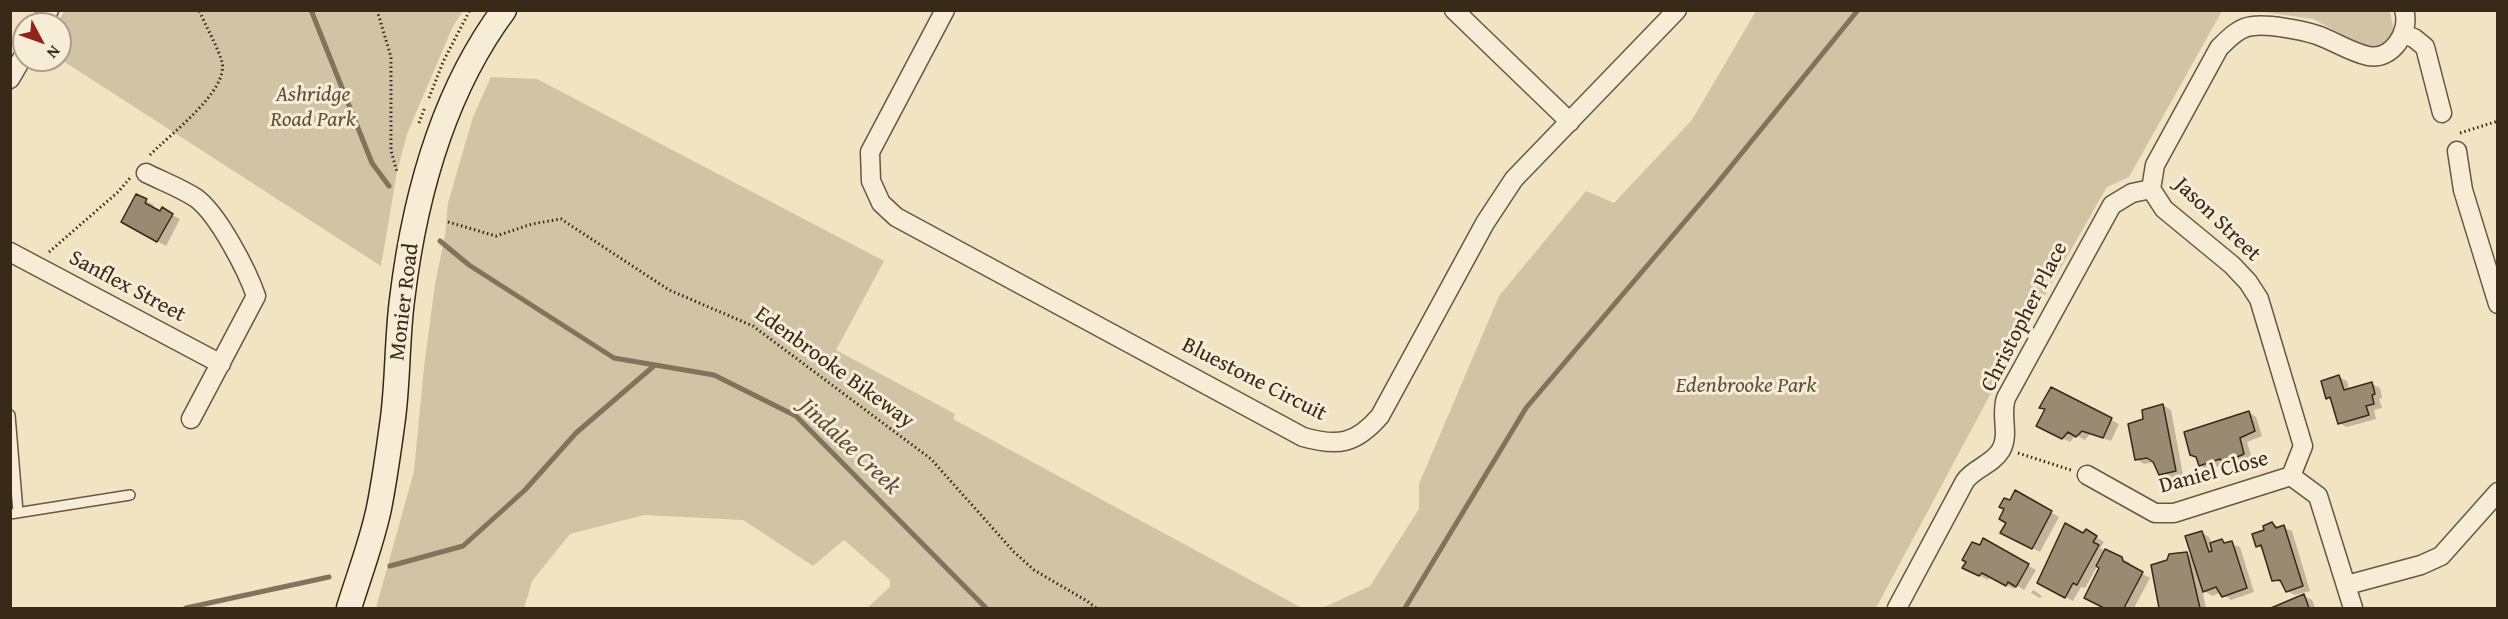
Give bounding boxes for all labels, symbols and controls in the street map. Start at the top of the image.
north arrow [12,12,72,72]
text: N [42,41,67,64]
park label: Ashridge Road Park [270,82,356,134]
street label: Jason Street [2168,172,2266,268]
street label: Christopher Place [1976,238,2074,396]
street label: Monier Road [385,242,425,362]
street label: Sanflex Street [64,245,190,329]
street label: Edenbrooke Bikeway [749,301,919,435]
street label: Bluestone Circuit [1177,332,1331,428]
park label: Edenbrooke Park [1676,373,1816,399]
water label: Jindalee Creek [792,393,906,501]
street label: Daniel Close [2156,446,2272,500]

